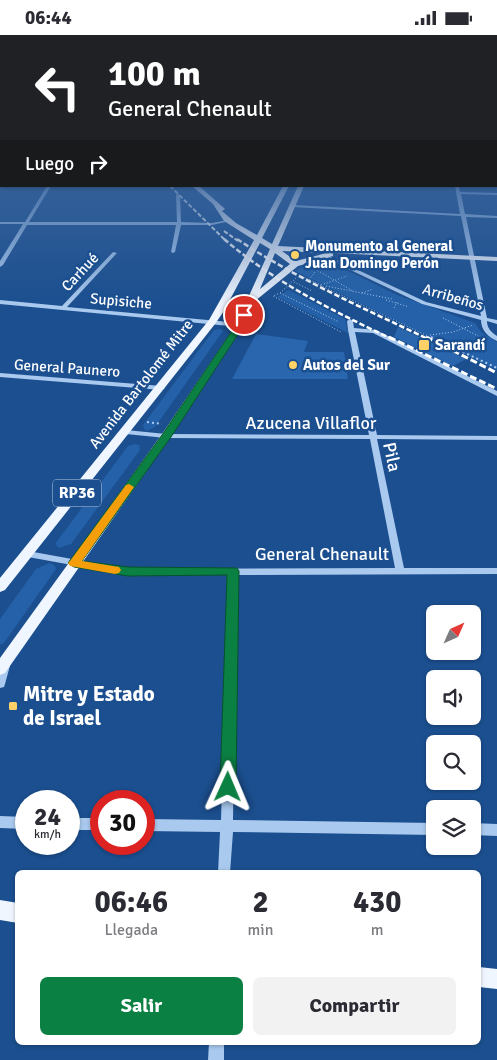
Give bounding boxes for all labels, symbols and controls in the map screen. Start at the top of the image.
text: 06:44 [25,6,72,30]
text: 100 m [108,52,201,95]
icon: left [25,55,90,120]
text: General Chenault [108,95,272,122]
icon: right [84,150,112,178]
text: Luego [25,152,74,176]
place label: Monumento al General Juan Domingo Perón [305,237,453,272]
street label: Carhué [58,249,102,295]
marker: Monumento al General Juan Domingo Perón [289,249,301,261]
street label: Arribeños [420,280,486,314]
street label: Supisiche [89,289,153,313]
pin [223,294,265,336]
icon: arrive [230,301,258,329]
street label: Avenida Bartolomé Mitre [85,316,197,452]
place label: Sarandí [435,336,486,354]
marker: Sarandí [417,338,431,352]
street label: General Paunero [13,355,121,381]
place label: Autos del Sur [303,356,390,374]
marker: Autos del Sur [287,359,299,371]
street label: Azucena Villaflor [246,412,377,434]
street label: Pila [378,440,406,474]
road number: RP36 [53,479,101,507]
street label: General Chenault [255,543,389,565]
north arrow [426,605,481,660]
map controls [426,605,481,855]
button: sound [426,670,481,725]
place label: Mitre y Estado de Israel [23,681,155,731]
marker: Mitre y Estado de Israel [7,700,19,712]
button: search [426,735,481,790]
position arrow [201,760,253,812]
speed limit sign: 30 [90,790,155,855]
button: layers [426,800,481,855]
text: 24 [34,801,61,832]
text: km/h [34,827,61,842]
text: 06:46 [94,884,168,921]
text: 2 [252,884,269,921]
text: 430 [353,884,401,921]
text: Llegada [104,920,158,940]
text: min [248,920,273,940]
text: m [371,920,384,940]
button: Salir [40,977,243,1035]
button: Compartir [253,977,456,1035]

